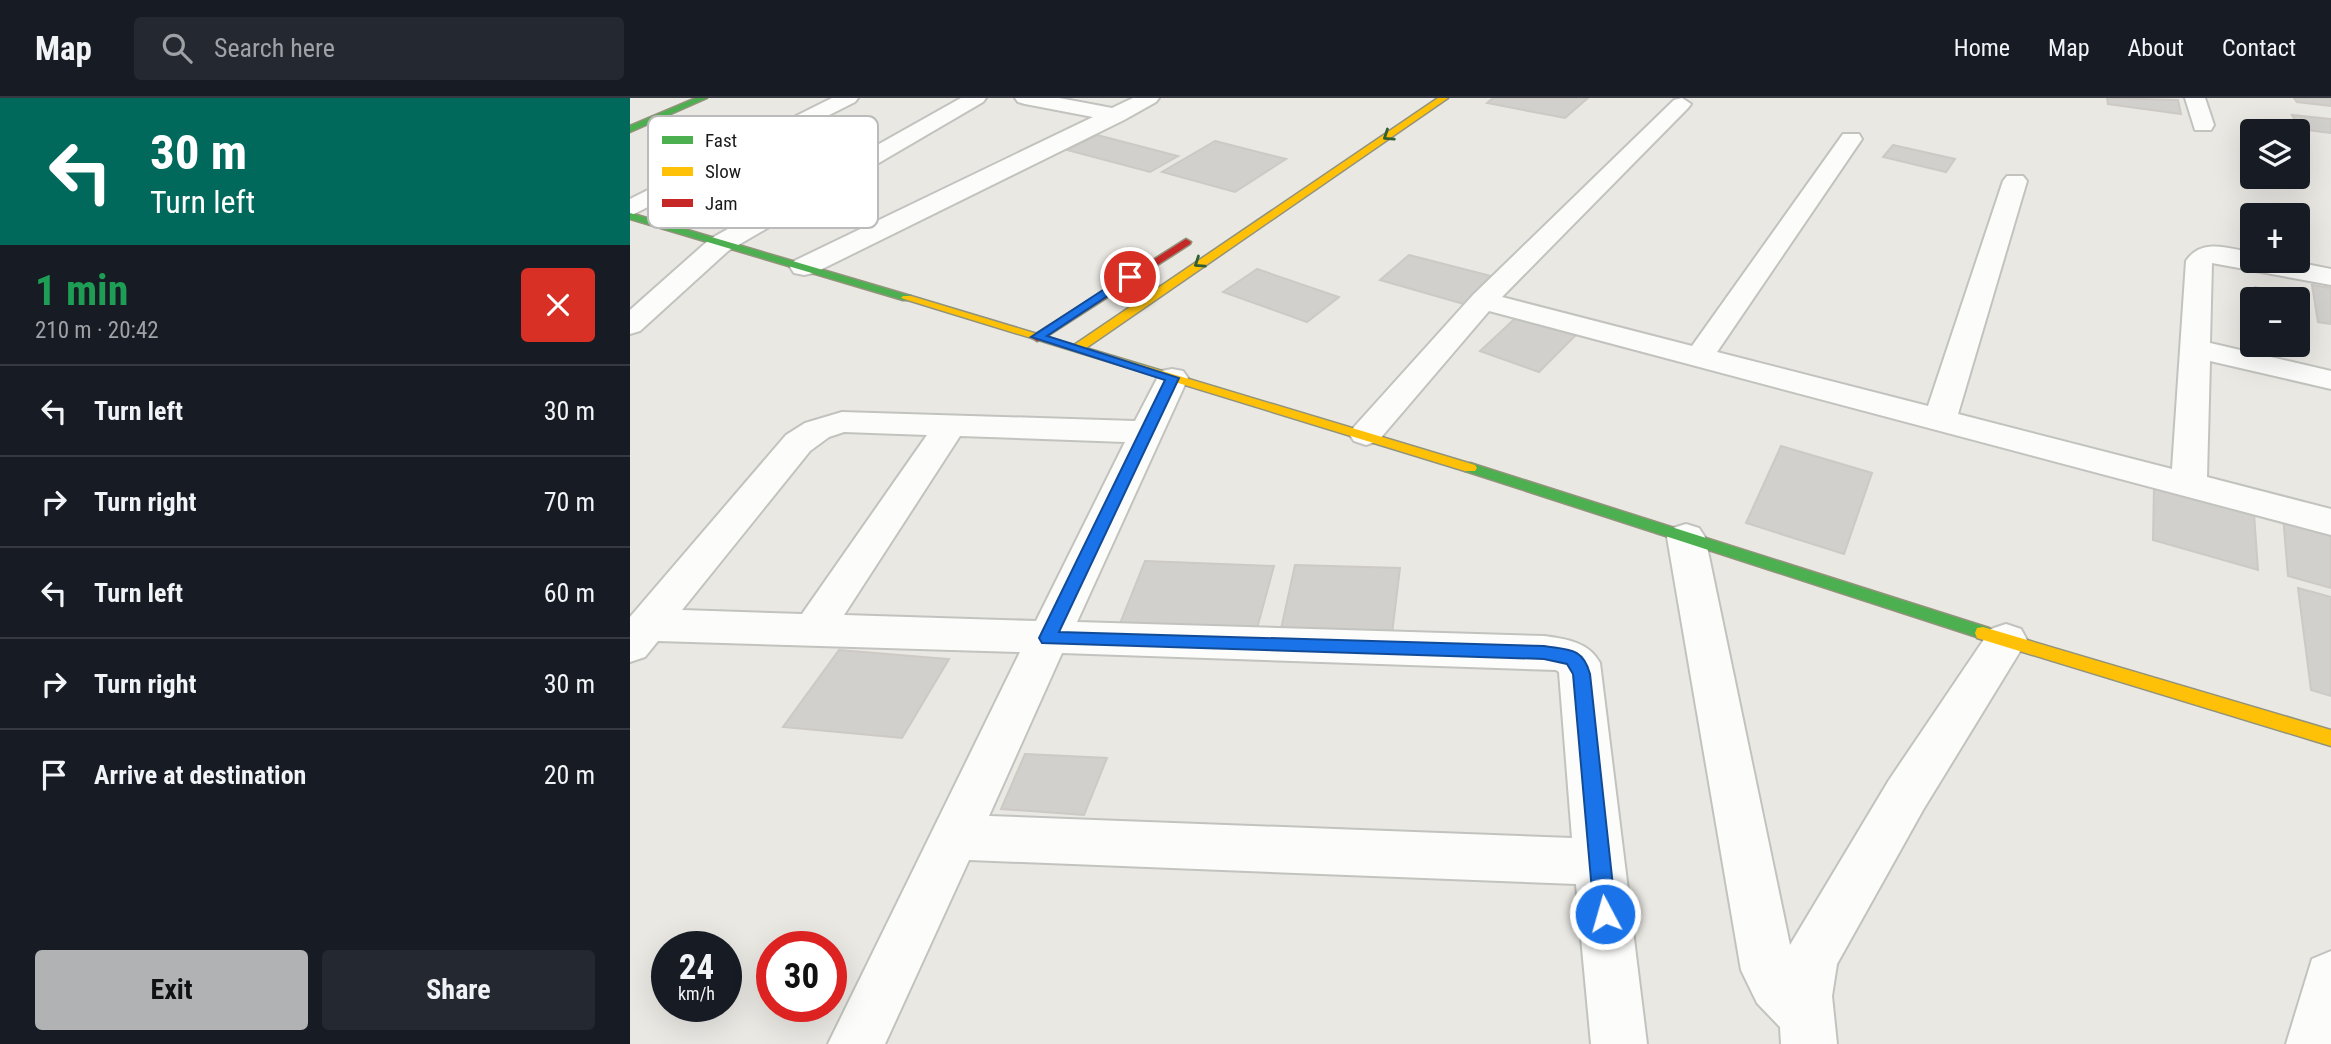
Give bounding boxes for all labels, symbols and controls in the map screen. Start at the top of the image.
search box [134,17,624,80]
text: Map [35,29,92,68]
icon: search [158,29,196,67]
text: Search here [214,33,335,63]
text: Home [1954,34,2010,62]
text: Map [2048,34,2090,62]
text: About [2128,34,2184,62]
text: Contact [2222,34,2296,62]
legend [648,116,878,228]
map controls [2240,119,2310,357]
button: layers [2240,119,2310,189]
text: 30 m [150,124,247,181]
icon: left [35,126,126,217]
one-way arrow [1383,128,1396,140]
text: Fast [705,129,737,152]
text: Slow [705,160,741,183]
text: Turn left [150,183,255,221]
text: Jam [705,192,738,215]
button: + [2240,203,2310,273]
pin [1100,247,1160,307]
one-way arrow [1194,255,1207,267]
icon: arrive [1111,258,1149,296]
text: 1 min [35,266,128,315]
button: close [521,268,595,342]
button: − [2240,287,2310,357]
text: 210 m · 20:42 [35,317,159,344]
icon: left [35,392,73,430]
text: Turn left [94,396,183,426]
text: 30 m [544,396,595,426]
icon: right [35,483,73,521]
text: Turn right [94,487,196,517]
text: 70 m [544,487,595,517]
icon: left [35,574,73,612]
text: Turn left [94,578,183,608]
text: 60 m [544,578,595,608]
icon: right [35,665,73,703]
text: Turn right [94,669,196,699]
text: 30 m [544,669,595,699]
icon: arrive [35,756,73,794]
text: Arrive at destination [94,760,306,790]
text: 20 m [544,760,595,790]
position arrow [1568,877,1642,951]
speed limit sign: 30 [756,931,847,1022]
text: 24 [679,947,714,988]
button: Exit [35,950,308,1030]
button: Share [322,950,595,1030]
text: km/h [678,983,715,1004]

